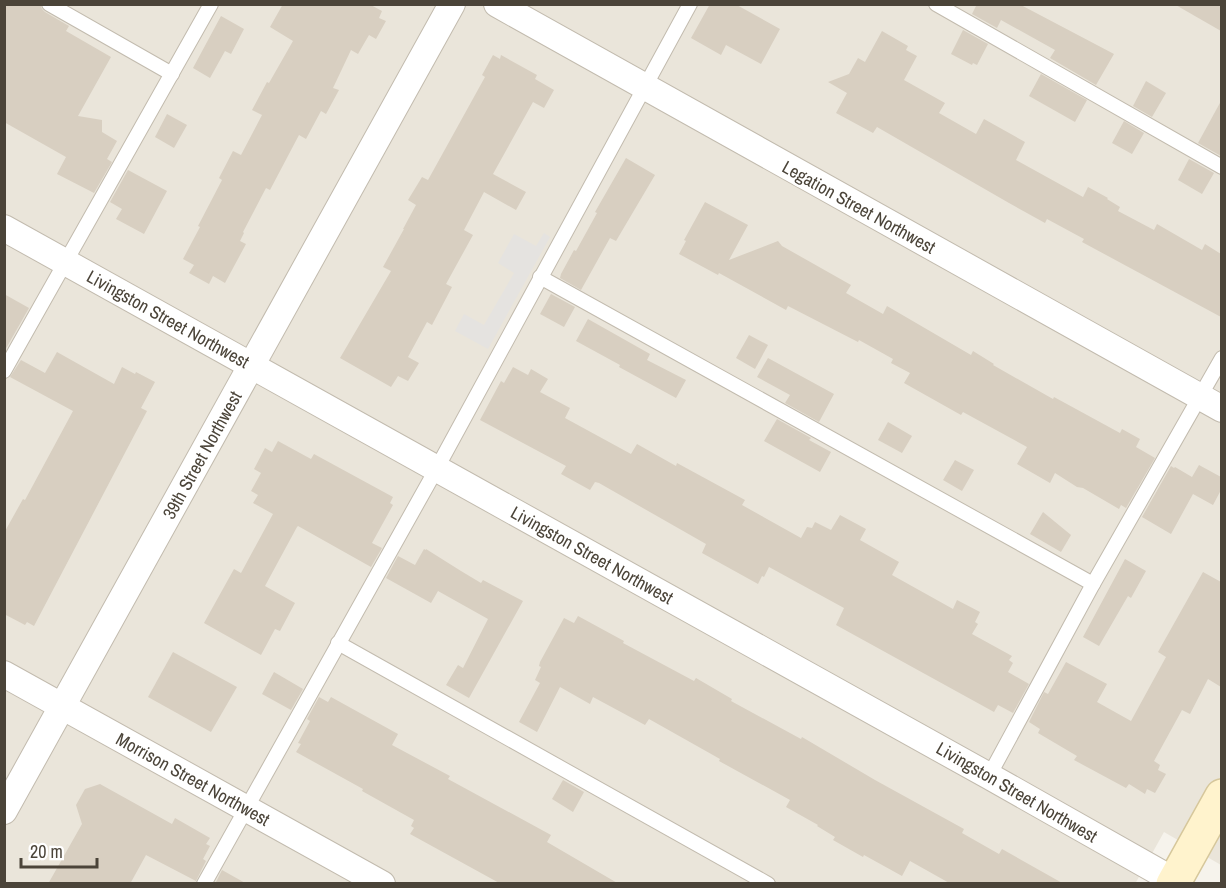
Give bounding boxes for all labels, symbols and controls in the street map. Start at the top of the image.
street label: Legation Street Northwest [778,154,940,260]
street label: Livingston Street Northwest [82,264,254,374]
street label: 39th Street Northwest [156,387,248,523]
street label: Livingston Street Northwest [506,500,678,610]
street label: Morrison Street Northwest [112,726,274,832]
street label: Livingston Street Northwest [932,736,1102,848]
scale bar [21,831,98,869]
text: 20 m [30,839,63,864]

